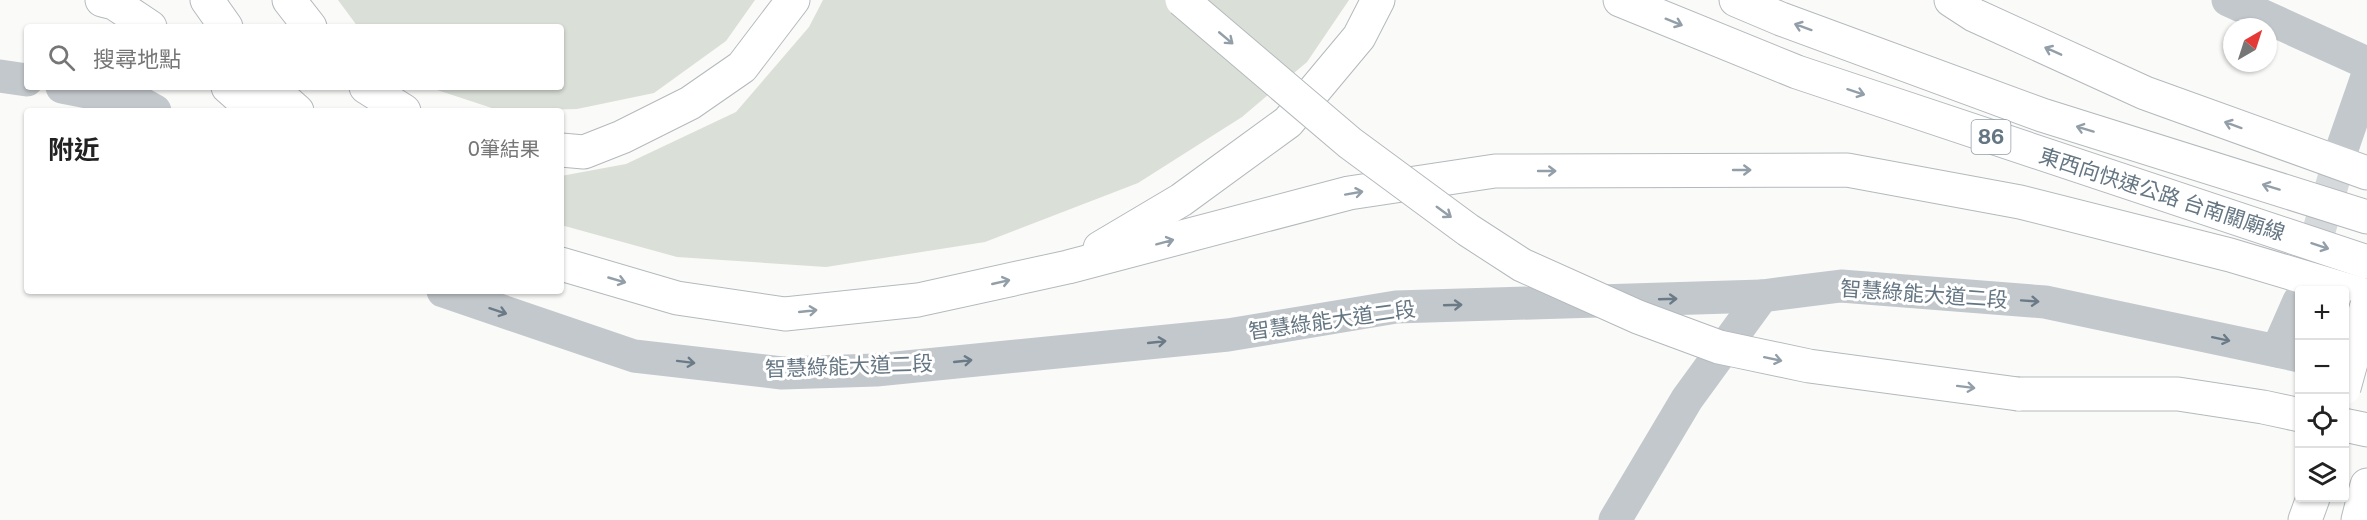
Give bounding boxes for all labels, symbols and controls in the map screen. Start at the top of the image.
one-way arrow [1664,17,1683,28]
north arrow [2223,18,2277,72]
one-way arrow [1794,21,1813,32]
search box [24,24,564,90]
one-way arrow [1218,31,1233,45]
icon: search [45,41,78,74]
one-way arrow [2044,45,2062,57]
text: 搜尋地點 [93,46,181,72]
one-way arrow [1846,87,1865,98]
one-way arrow [2224,119,2243,130]
road number: 86 [1972,120,2010,154]
one-way arrow [2076,123,2095,134]
text: 附近 [48,134,100,165]
text: 0筆結果 [468,137,540,161]
street label: 東西向快速公路 台南關廟線 [2036,142,2288,246]
one-way arrow [1732,164,1752,176]
one-way arrow [1537,165,1557,177]
one-way arrow [2262,181,2281,192]
one-way arrow [1344,187,1363,198]
one-way arrow [1435,206,1451,218]
one-way arrow [1155,235,1174,247]
one-way arrow [2310,241,2329,252]
one-way arrow [607,275,626,286]
one-way arrow [991,275,1010,287]
street label: 智慧綠能大道二段 [1839,276,2009,312]
map controls [2295,286,2349,502]
button: + [2295,286,2349,340]
one-way arrow [1658,293,1678,305]
one-way arrow [2020,295,2040,306]
street label: 智慧綠能大道二段 [1247,296,1417,344]
one-way arrow [1442,300,1462,311]
one-way arrow [798,305,818,316]
one-way arrow [488,306,507,317]
one-way arrow [2211,334,2231,345]
one-way arrow [1147,336,1167,347]
button: − [2295,340,2349,394]
street label: 智慧綠能大道二段 [765,351,933,381]
one-way arrow [1763,353,1782,365]
one-way arrow [953,355,973,366]
one-way arrow [675,356,695,367]
one-way arrow [1955,381,1975,392]
button: locate [2295,394,2349,448]
button: layers [2295,448,2349,502]

